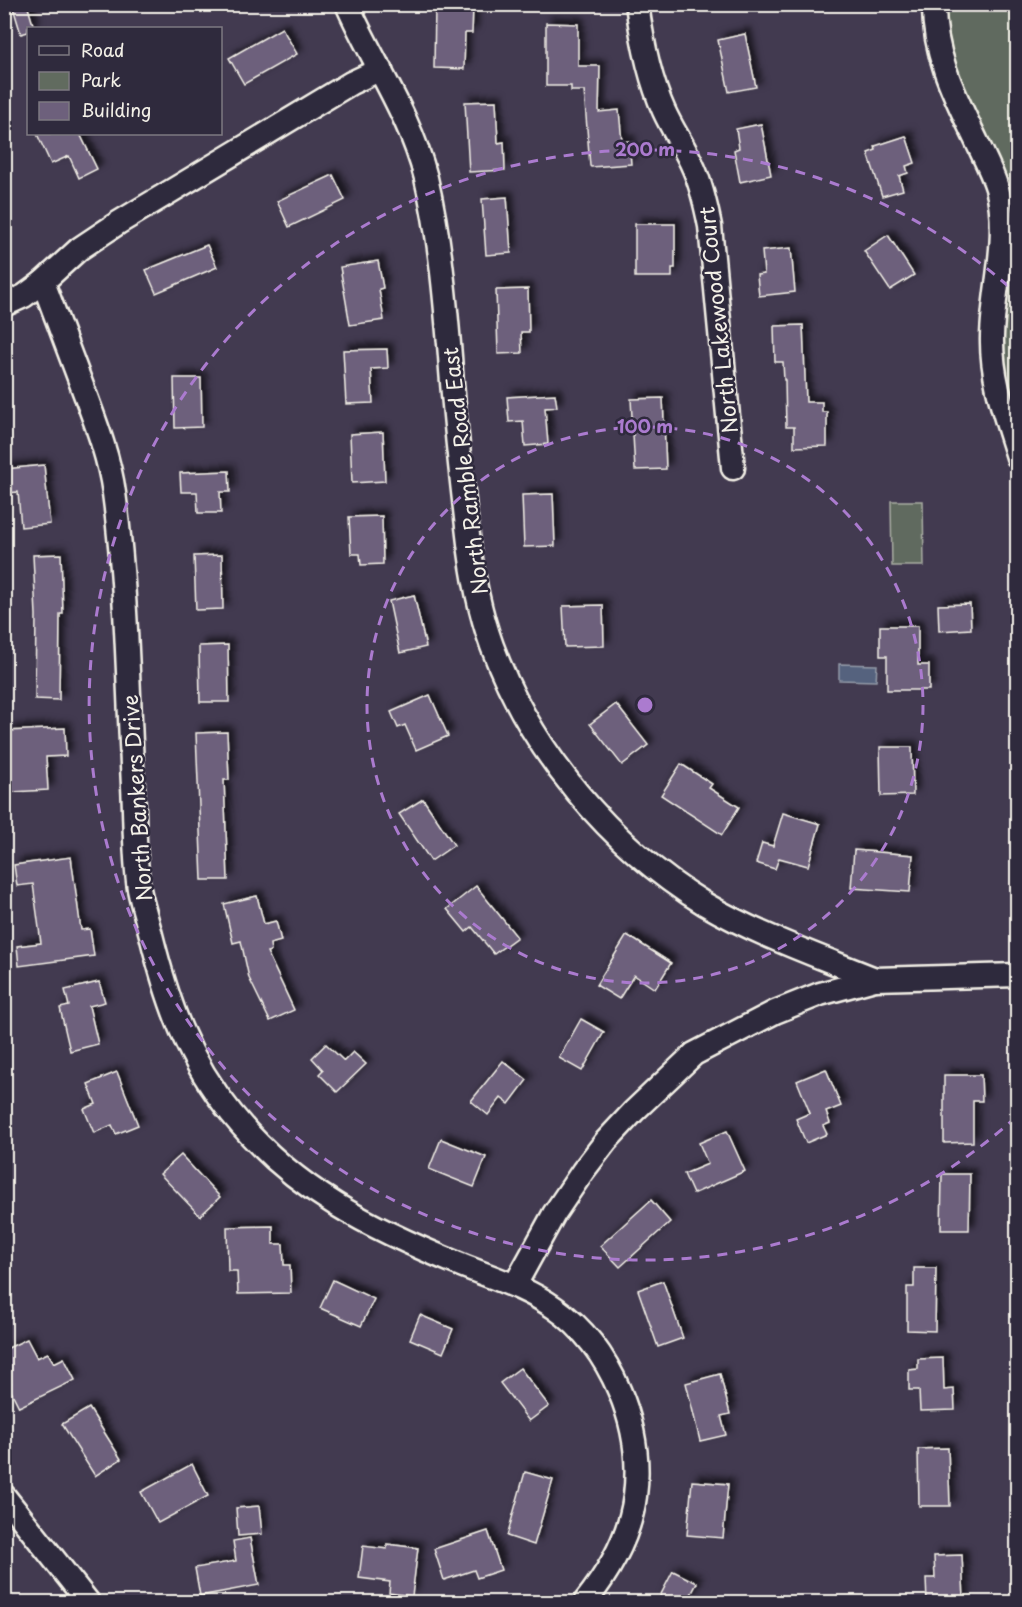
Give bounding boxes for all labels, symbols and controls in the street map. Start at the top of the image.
legend [27,27,222,135]
text: Road [81,36,125,63]
text: Park [81,66,121,93]
text: Building [81,96,151,123]
text: 200 m [615,135,675,162]
street label: North Lakewood Court [689,205,745,435]
street label: North Ramble Road East [433,345,495,597]
text: 100 m [617,412,673,439]
street label: North Bankers Drive [113,694,159,902]
centre of rings [635,695,655,715]

